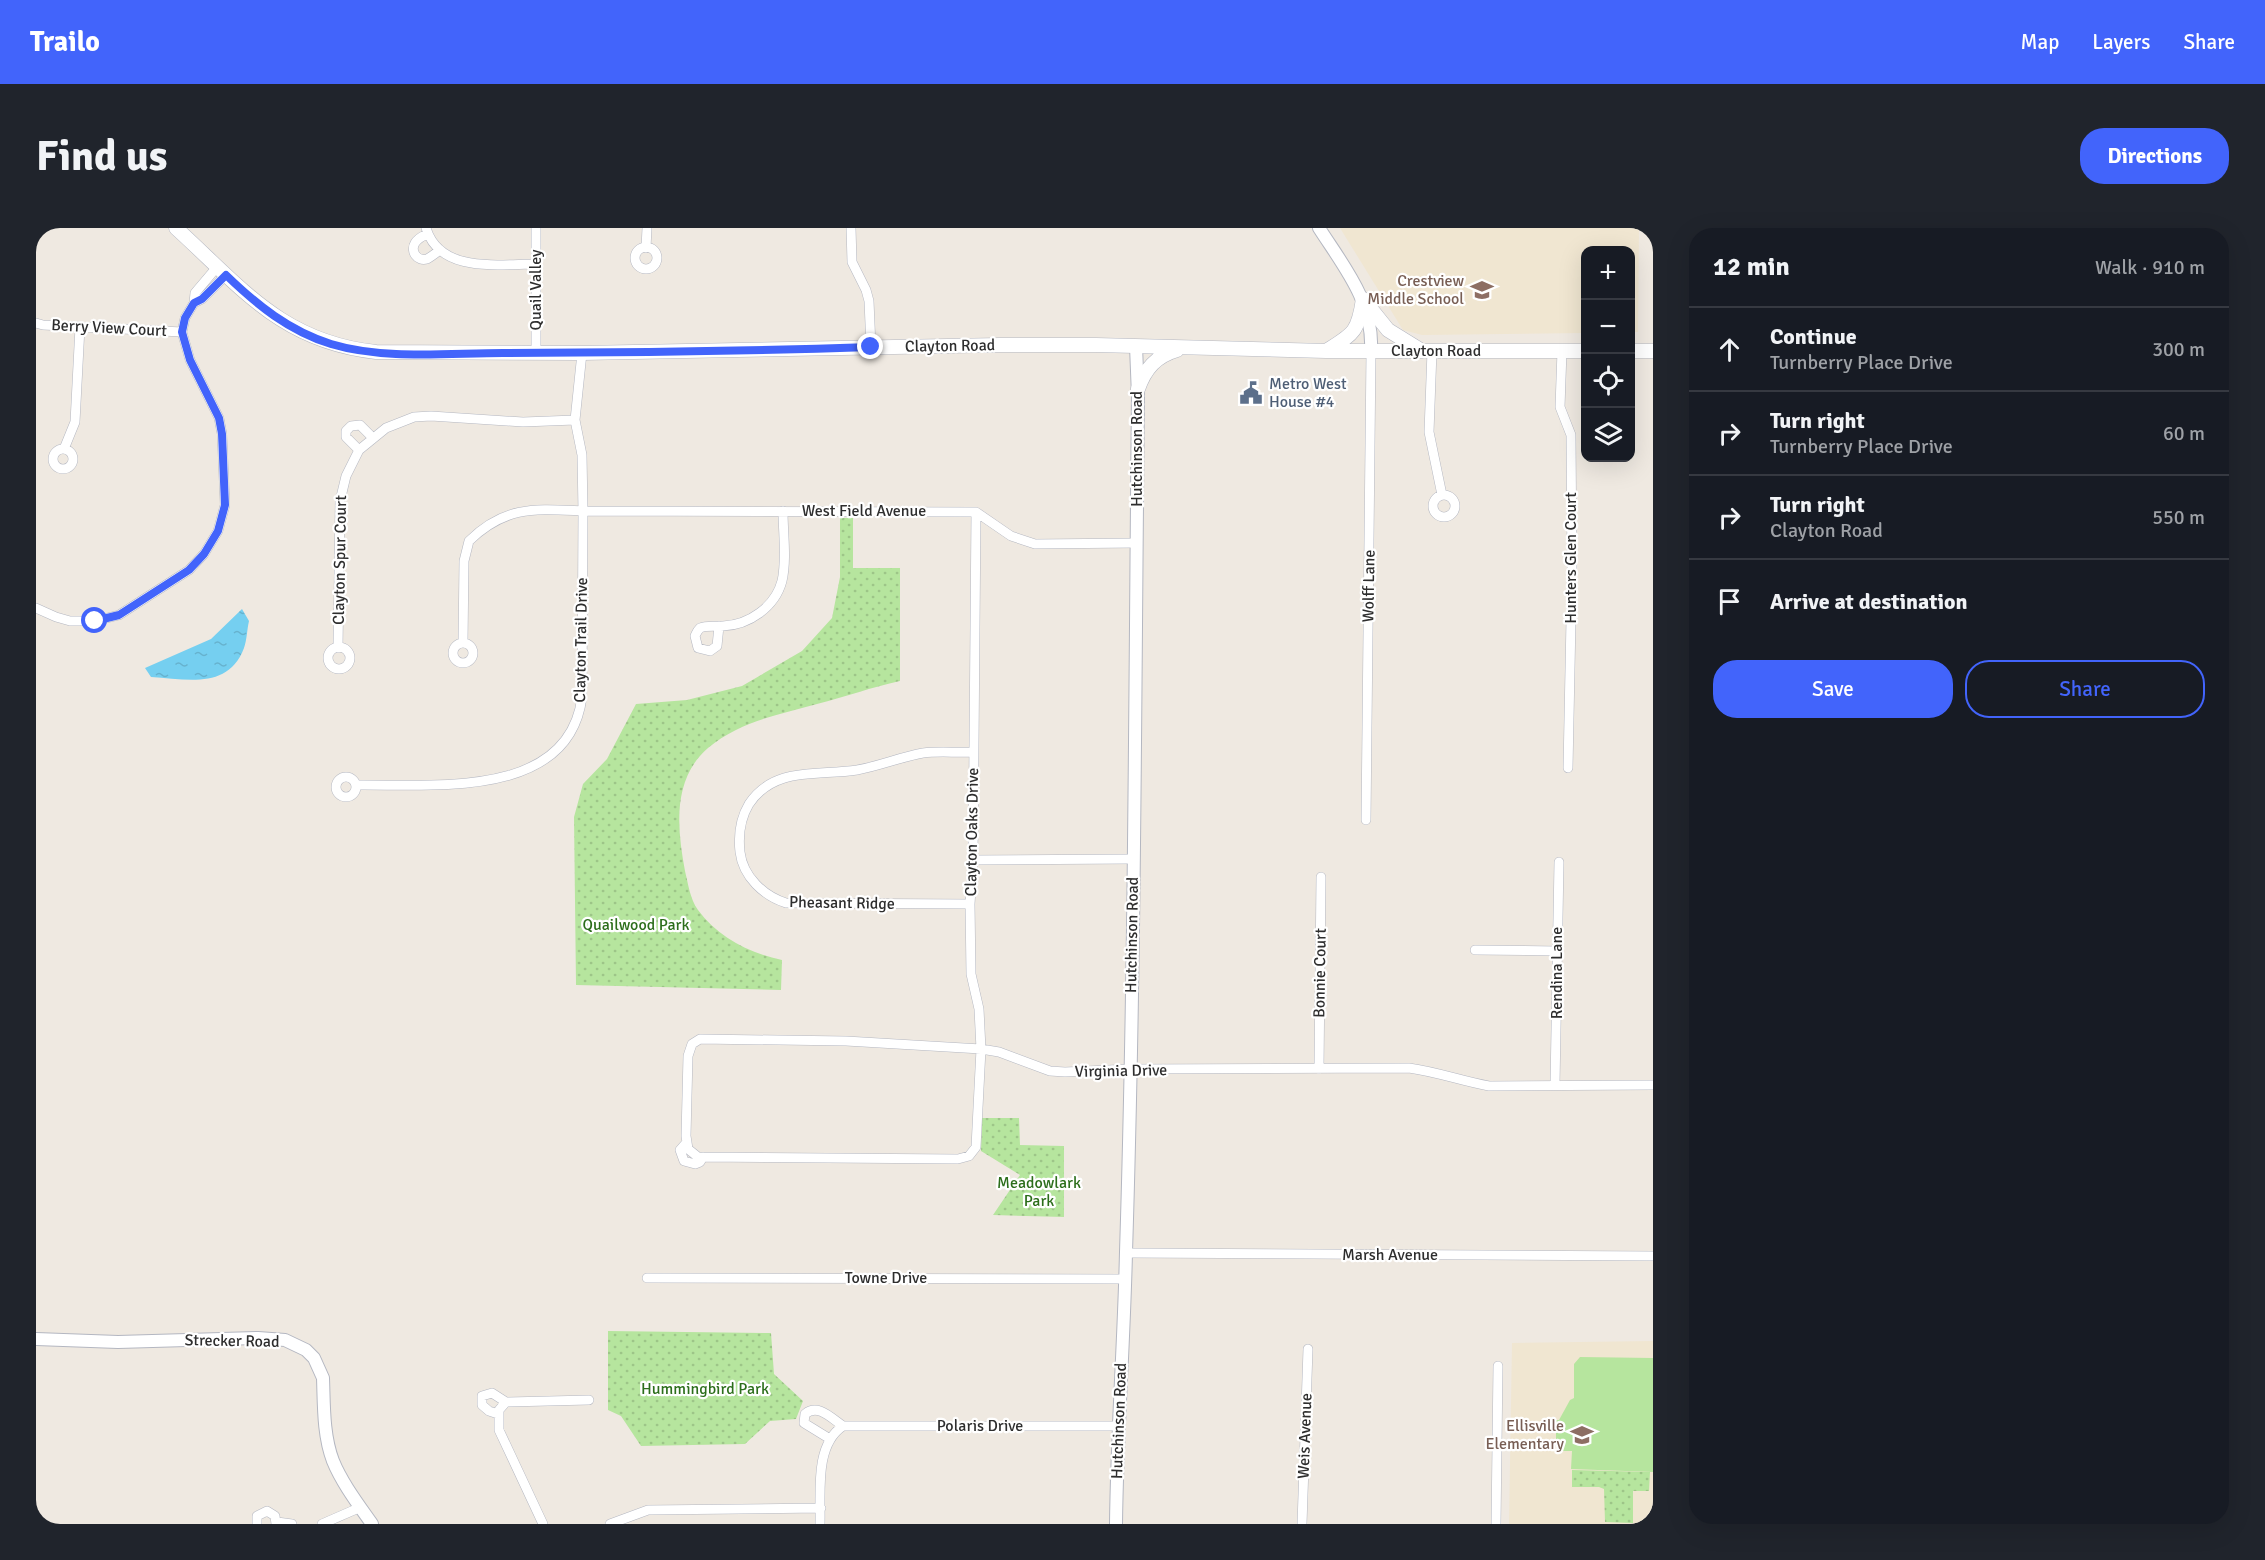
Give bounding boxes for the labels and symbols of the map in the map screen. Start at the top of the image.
street label: Quail Valley [526,249,546,330]
place label: Crestview Middle School [1367,271,1464,309]
school or university icon: Crestview Middle School [1469,277,1495,303]
street label: Berry View Court [51,315,168,341]
route end [857,333,883,359]
street label: Clayton Road [905,335,995,357]
street label: Clayton Road [1391,341,1481,361]
place label: Metro West House #4 [1269,374,1347,412]
public building icon: Metro West House #4 [1238,380,1264,406]
street label: Hutchinson Road [1127,391,1147,507]
street label: Hunters Glen Court [1561,492,1581,624]
street label: Clayton Spur Court [329,494,351,625]
street label: West Field Avenue [802,501,926,521]
street label: Wolff Lane [1358,549,1380,623]
street label: Clayton Trail Drive [570,577,592,703]
route start [81,607,107,633]
street label: Clayton Oaks Drive [961,767,983,897]
street label: Hutchinson Road [1121,877,1143,993]
street label: Pheasant Ridge [789,892,895,914]
park label: Quailwood Park [583,915,689,935]
street label: Rendina Lane [1547,927,1567,1019]
street label: Bonnie Court [1309,928,1331,1018]
street label: Virginia Drive [1075,1060,1167,1082]
park label: Meadowlark Park [997,1173,1081,1211]
street label: Marsh Avenue [1342,1245,1438,1265]
street label: Towne Drive [845,1268,927,1288]
street label: Strecker Road [184,1330,280,1352]
street label: Hutchinson Road [1107,1363,1131,1479]
park label: Hummingbird Park [641,1379,769,1399]
street label: Weis Avenue [1294,1393,1316,1479]
street label: Polaris Drive [937,1416,1023,1436]
place label: Ellisville Elementary [1485,1416,1565,1454]
school or university icon: Ellisville Elementary [1569,1422,1595,1448]

